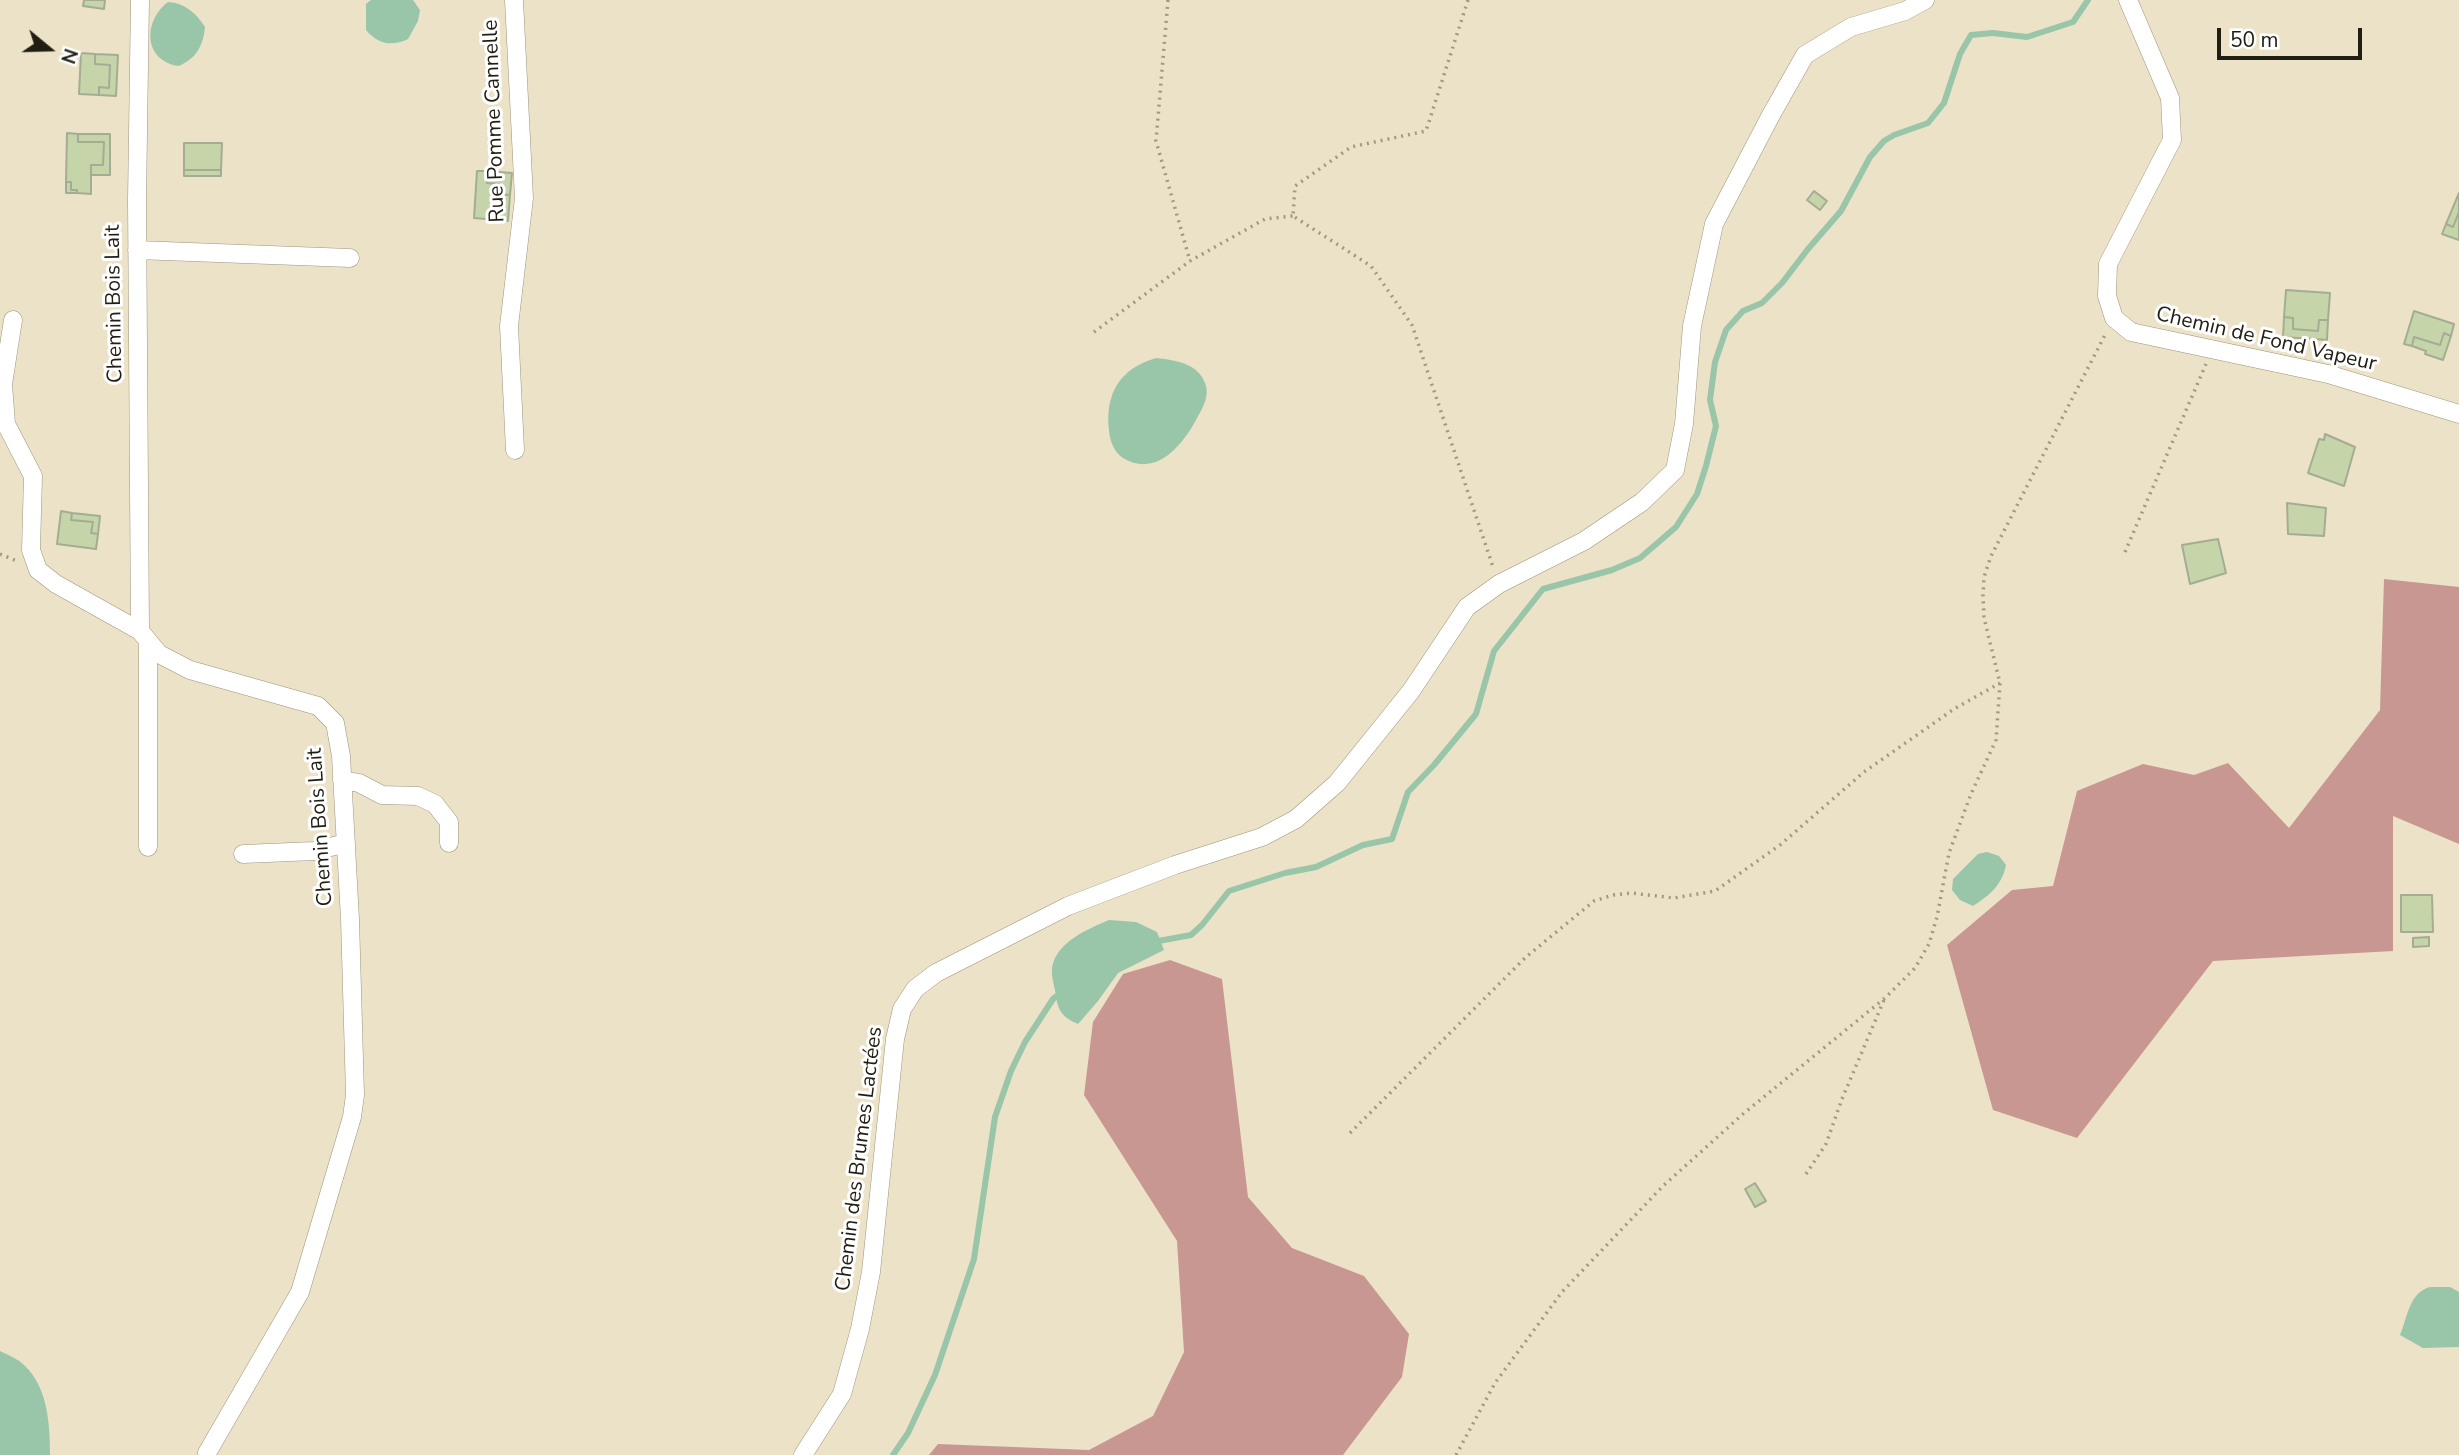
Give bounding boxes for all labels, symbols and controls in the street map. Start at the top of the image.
north arrow [14,14,84,84]
scale bar [2221,14,2366,58]
street label: Rue Pomme Cannelle [479,19,511,223]
text: 50 m [2230,26,2279,54]
text: N [54,45,83,67]
street label: Chemin Bois Lait [101,225,129,383]
street label: Chemin de Fond Vapeur [2153,302,2379,378]
street label: Chemin Bois Lait [303,747,339,907]
street label: Chemin des Brumes Lactées [831,1025,889,1293]

